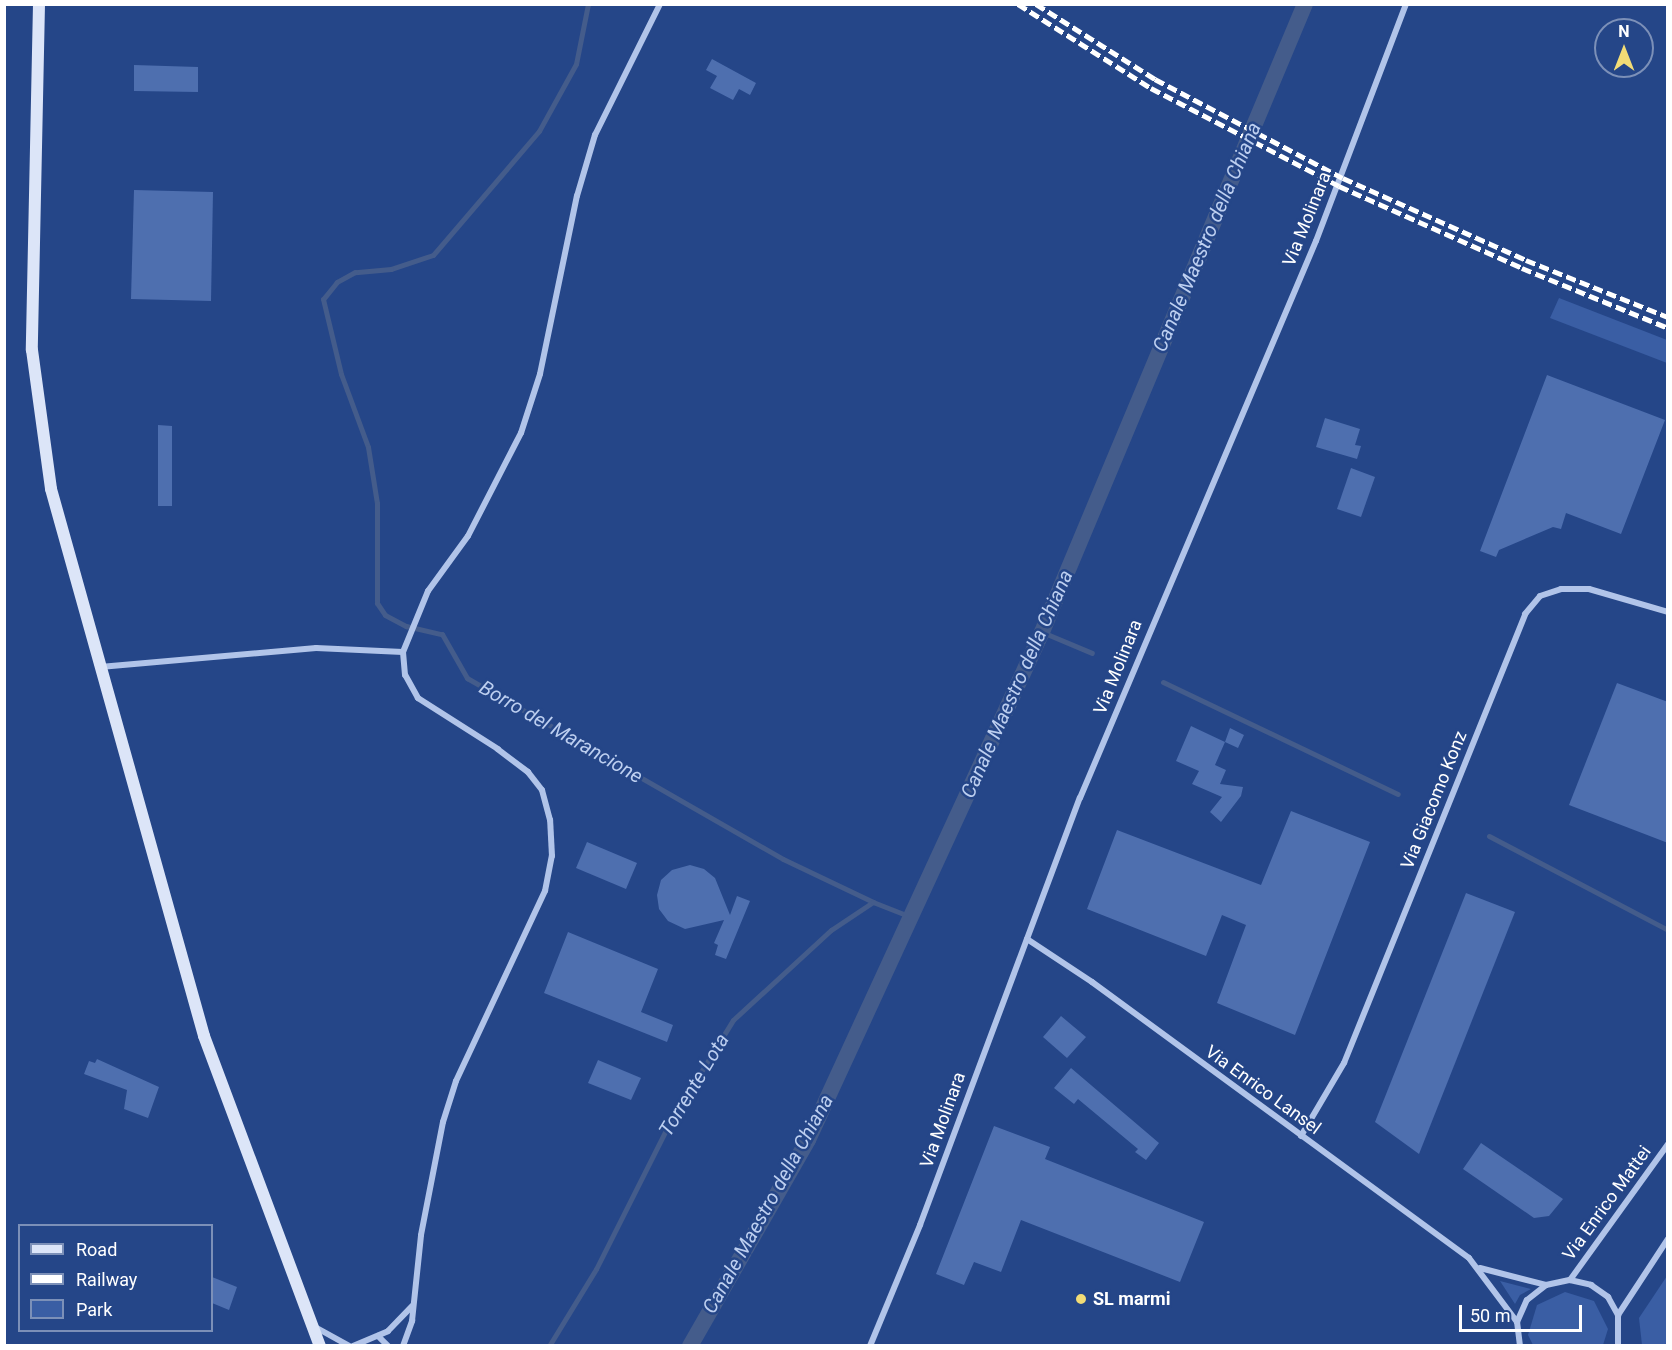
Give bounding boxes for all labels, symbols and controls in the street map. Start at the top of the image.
north arrow [1594,18,1654,78]
text: N [1618,22,1630,41]
water label: Canale Maestro della Chiana [1148,119,1266,355]
street label: Via Molinara [1278,169,1336,269]
water label: Canale Maestro della Chiana [956,566,1078,802]
street label: Via Molinara [1089,617,1147,717]
water label: Borro del Marancione [475,675,647,789]
street label: Via Giacomo Konz [1396,728,1472,872]
water label: Torrente Lota [654,1029,734,1141]
street label: Via Enrico Lansel [1201,1041,1325,1139]
street label: Via Molinara [916,1069,970,1171]
water label: Canale Maestro della Chiana [698,1090,838,1318]
street label: Via Enrico Mattei [1558,1142,1656,1264]
legend [18,1224,213,1332]
text: Road [76,1239,117,1260]
text: Railway [76,1269,137,1290]
place label: SL marmi [1093,1288,1170,1310]
marker: SL marmi [1074,1292,1088,1306]
scale bar [1462,1293,1585,1331]
text: Park [76,1299,112,1320]
text: 50 m [1470,1305,1510,1326]

